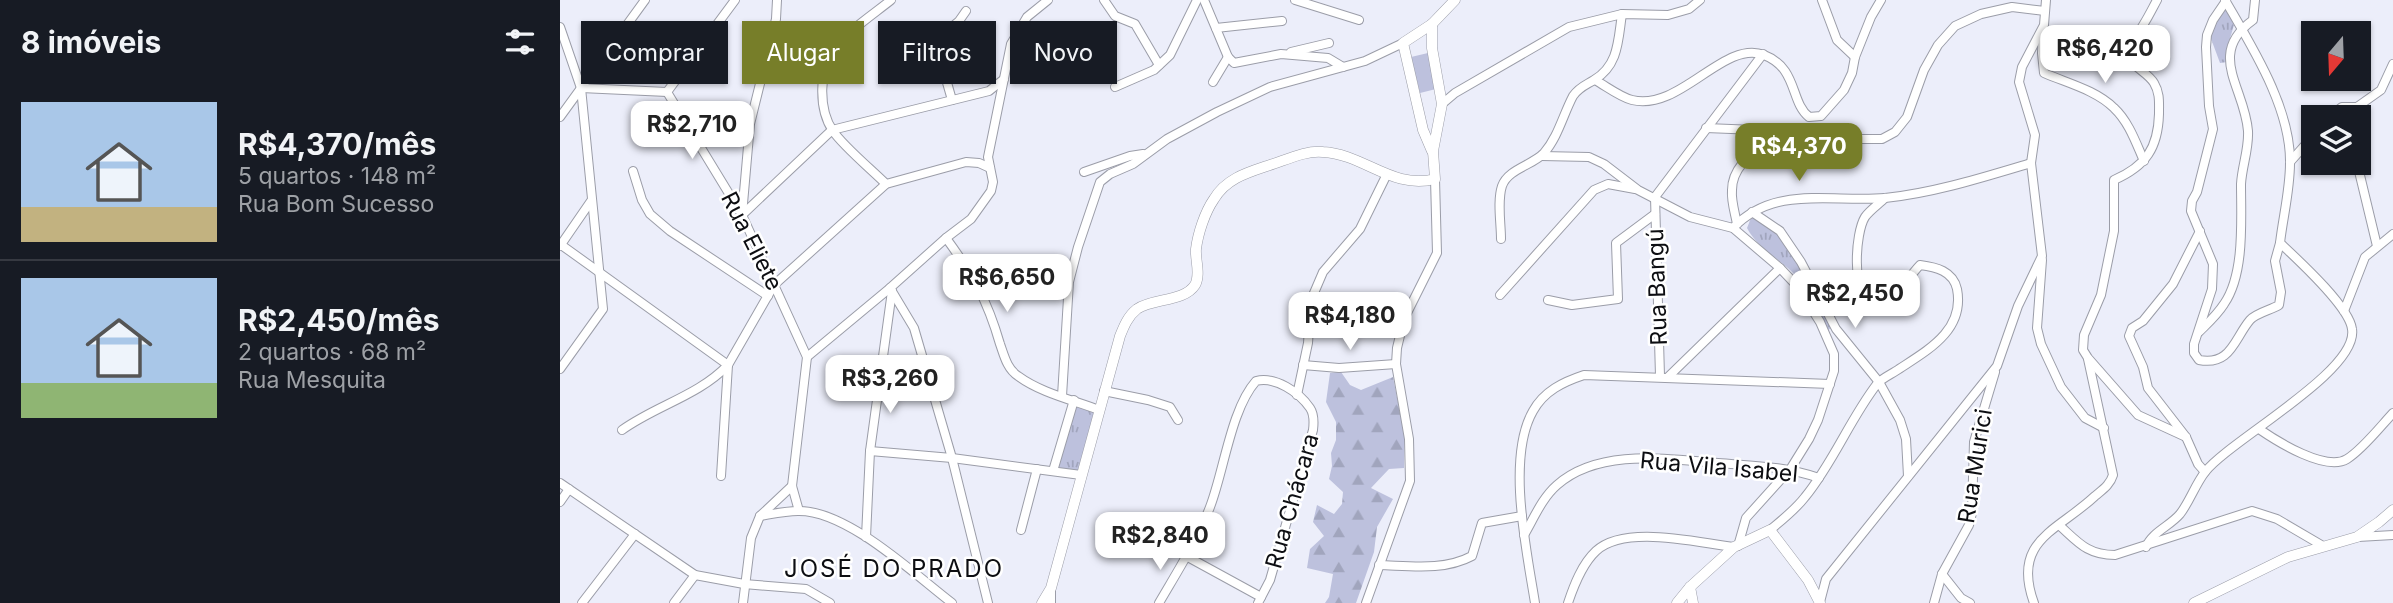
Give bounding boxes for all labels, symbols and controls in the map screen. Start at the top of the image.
chip: Comprar [581,21,728,84]
chip: Alugar [742,21,864,84]
chip: Filtros [878,21,996,84]
chip: Novo [1010,21,1117,84]
north arrow [2301,21,2371,91]
map controls [2301,21,2371,175]
icon: filters [501,23,539,61]
text: 8 imóveis [21,24,161,60]
pin: R$6,420 [2040,25,2170,85]
text: R$6,420 [2056,34,2154,62]
pin: R$2,710 [627,102,757,161]
button: layers [2301,105,2371,175]
text: R$2,710 [647,110,737,138]
pin: R$4,370 [1734,124,1864,183]
text: R$4,370/mês [238,126,436,162]
icon: home [77,130,161,214]
text: R$4,370 [1751,132,1847,160]
text: 5 quartos · 148 m² [238,162,436,190]
street label: Rua Eliete [715,187,789,295]
text: Rua Bom Sucesso [238,190,434,218]
street label: Rua Bangú [1641,228,1673,346]
pin: R$6,650 [942,254,1072,314]
text: R$6,650 [959,263,1055,291]
pin: R$2,450 [1790,270,1920,330]
text: R$2,450 [1806,279,1904,307]
pin: R$4,180 [1285,292,1415,352]
text: R$4,180 [1305,301,1395,329]
text: R$2,450/mês [238,302,440,338]
icon: home [77,306,161,390]
text: 2 quartos · 68 m² [238,338,426,366]
pin: R$3,260 [825,356,955,415]
text: R$3,260 [841,364,939,392]
text: Rua Mesquita [238,366,386,394]
street label: Rua Murici [1952,407,1998,525]
street label: Rua Chácara [1259,430,1325,572]
street label: Rua Vila Isabel [1639,446,1799,488]
pin: R$2,840 [1095,512,1225,572]
text: R$2,840 [1111,521,1209,549]
district label: JOSÉ DO PRADO [784,553,1004,583]

